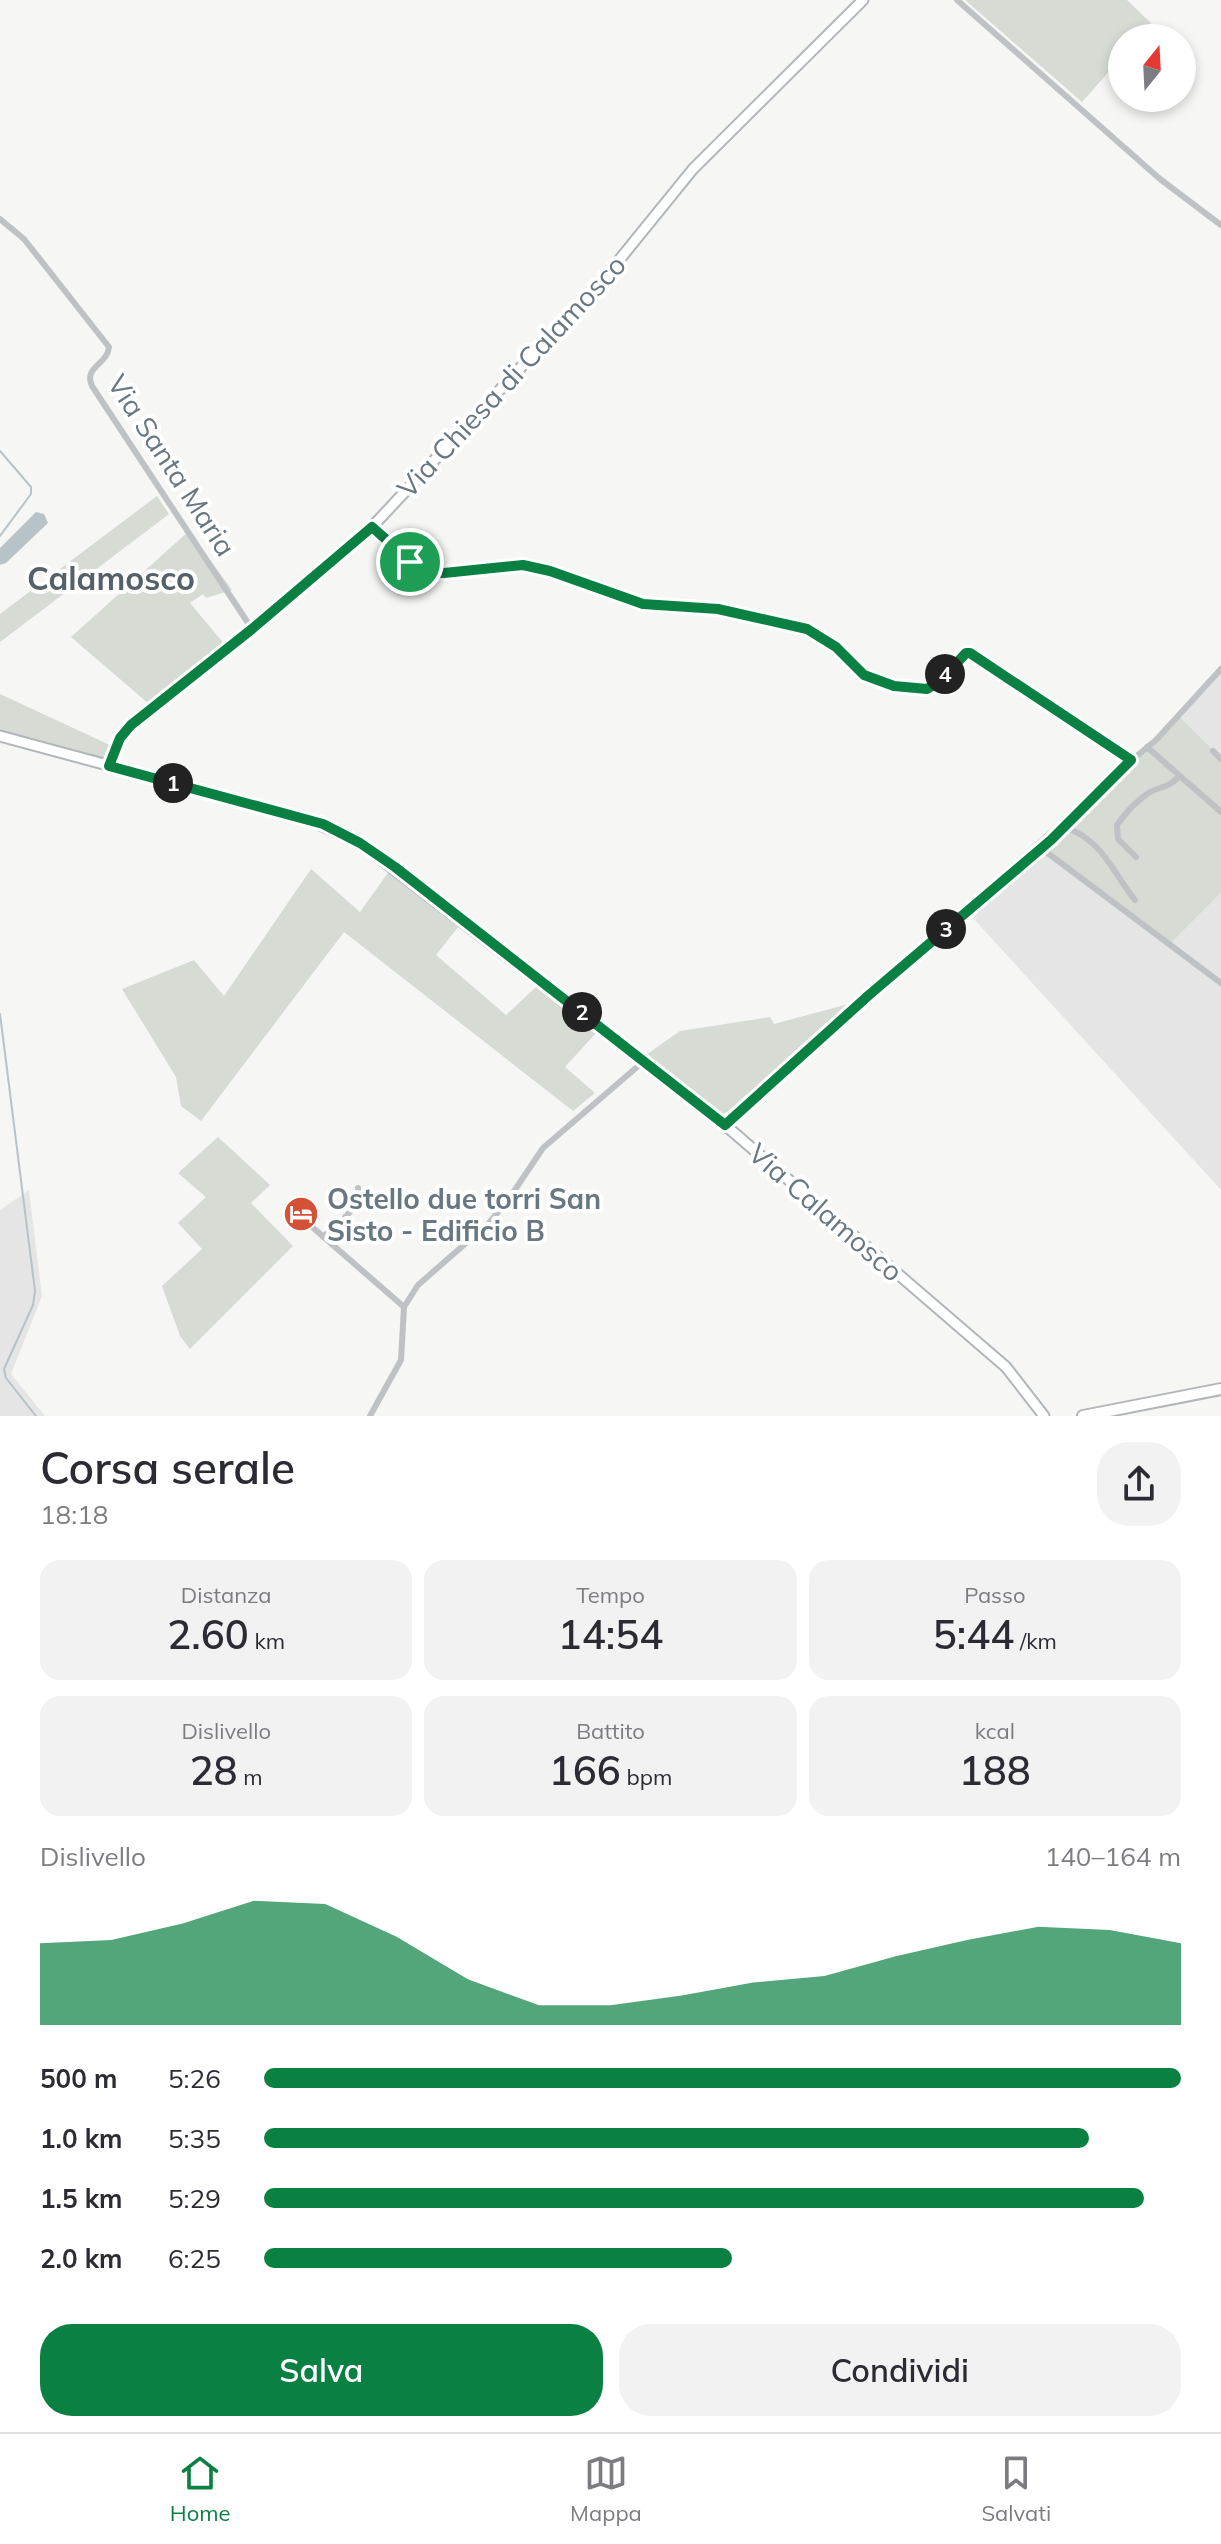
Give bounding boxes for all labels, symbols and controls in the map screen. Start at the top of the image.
north arrow [1108,24,1196,112]
map controls [1108,24,1196,112]
street label: Via Chiesa di Calamosco [389,247,633,505]
street label: Via Santa Maria [100,368,244,562]
pin [376,528,444,596]
icon: arrive [388,540,432,584]
district label: Calamosco [27,558,195,598]
pin: 4 [925,654,965,694]
text: 4 [938,660,952,688]
pin: 1 [153,763,193,803]
text: 1 [166,769,180,797]
pin: 3 [926,909,966,949]
text: 3 [939,915,953,943]
pin: 2 [562,992,602,1032]
text: 2 [575,998,589,1026]
street label: Via Calamosco [742,1135,910,1289]
place label: Ostello due torri San Sisto - Edificio B [327,1181,601,1248]
hotel icon: Ostello due torri San Sisto - Edificio B [282,1195,320,1233]
text: Corsa serale [40,1440,295,1495]
button: share [1097,1442,1181,1526]
text: 18:18 [40,1498,108,1531]
text: Distanza [181,1581,272,1609]
text: Tempo [576,1581,645,1609]
text: Passo [964,1581,1026,1609]
text: 2.60 [167,1609,249,1659]
text: 14:54 [558,1609,663,1659]
text: 5:44 [933,1609,1014,1659]
text: km [249,1627,285,1655]
text: /km [1014,1627,1057,1655]
text: Dislivello [181,1717,271,1745]
text: Battito [576,1717,645,1745]
text: kcal [975,1717,1015,1745]
text: 28 [190,1745,238,1795]
text: 166 [549,1745,621,1795]
text: 188 [959,1745,1031,1795]
text: m [238,1763,263,1791]
text: bpm [621,1763,672,1791]
text: Dislivello [40,1840,146,1873]
text: 140–164 m [1045,1840,1181,1873]
text: 500 m [40,2062,117,2095]
text: 5:26 [168,2062,221,2095]
text: 1.0 km [40,2122,123,2155]
text: 5:35 [168,2122,221,2155]
text: 1.5 km [40,2182,123,2215]
text: 5:29 [168,2182,221,2215]
text: 2.0 km [40,2242,123,2275]
text: 6:25 [168,2242,221,2275]
button: Salva [40,2324,603,2416]
button: Condividi [619,2324,1181,2416]
tab: Home [170,2451,231,2527]
tab: Mappa [570,2451,642,2527]
tab: Salvati [981,2451,1051,2527]

